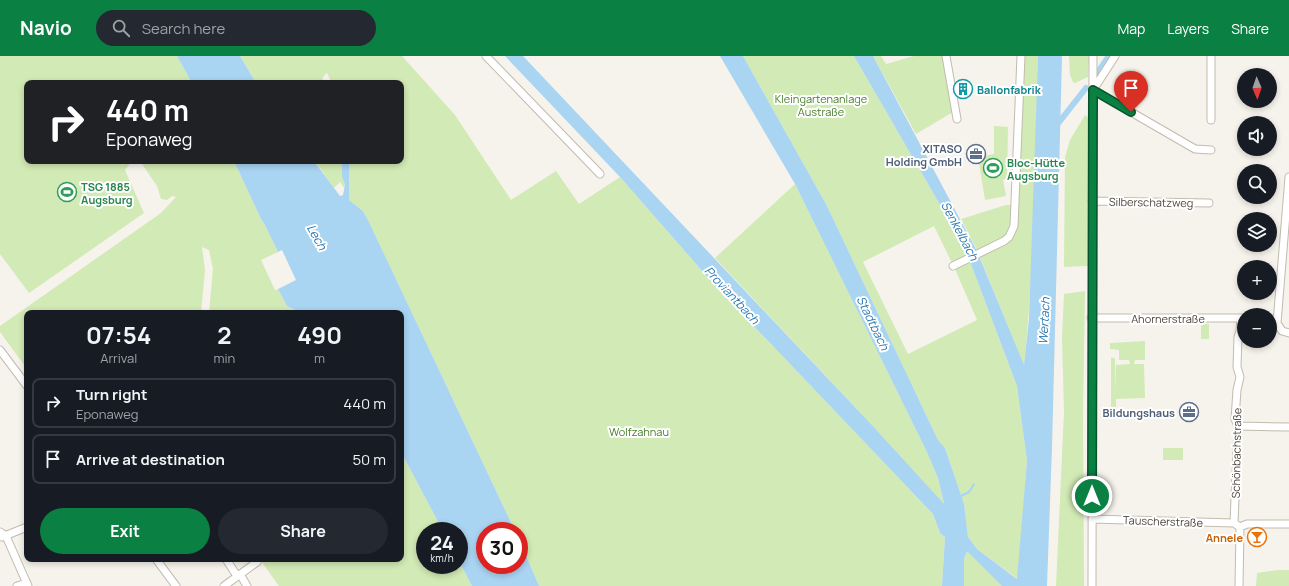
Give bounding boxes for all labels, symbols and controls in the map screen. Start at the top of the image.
search box [96,10,376,46]
text: Navio [20,15,72,41]
icon: search [110,17,132,39]
text: Search here [142,18,225,39]
text: Map [1117,19,1145,38]
text: Layers [1167,19,1209,38]
text: Share [1231,19,1269,38]
north arrow [1237,68,1277,108]
map controls [1237,68,1277,348]
pin [1114,71,1148,112]
icon: arrive [1120,77,1142,99]
building icon: Ballonfabrik [952,78,974,100]
place label: Ballonfabrik [977,82,1042,97]
text: 440 m [106,91,189,129]
park label: Kleingartenanlage Austraße [775,91,868,119]
icon: right [40,96,92,148]
button: sound [1237,116,1277,156]
text: Eponaweg [106,127,193,151]
place label: XITASO Holding GmbH [886,141,962,169]
office icon: XITASO Holding GmbH [965,143,987,165]
place label: Bloc-Hütte Augsburg [1007,155,1065,183]
sports icon: Bloc-Hütte Augsburg [982,157,1004,179]
button: search [1237,164,1277,204]
place label: TSG 1885 Augsburg [81,179,133,207]
sports icon: TSG 1885 Augsburg [56,181,78,203]
street label: Silberschatzweg [1109,194,1193,210]
water label: Senkelbach [937,199,983,264]
button: layers [1237,212,1277,252]
water label: Lech [303,221,331,254]
button: + [1237,260,1277,300]
water label: Proviantbach [701,262,764,328]
water label: Stadtbach [853,293,894,354]
water label: Wertach [1034,296,1054,345]
button: − [1237,308,1277,348]
street label: Ahornerstraße [1131,311,1205,326]
text: 07:54 [86,318,151,351]
text: 2 [217,318,232,351]
text: 490 [297,318,342,351]
text: Arrival [100,349,137,367]
text: min [213,349,235,367]
text: m [314,349,325,367]
text: Turn right [76,384,147,405]
icon: right [42,392,64,414]
text: 440 m [343,393,386,414]
office icon: Bildungshaus [1178,401,1200,423]
text: Eponaweg [76,405,139,423]
place label: Bildungshaus [1103,405,1175,420]
street label: Schönbachstraße [1228,407,1244,498]
park label: Wolfzahnau [609,424,669,439]
icon: arrive [42,448,64,470]
text: Arrive at destination [76,449,225,470]
text: 50 m [352,449,386,470]
position arrow [1071,475,1113,517]
button: Exit [40,508,210,554]
button: Share [218,508,388,554]
street label: Tauscherstraße [1123,512,1204,530]
speed limit sign: 30 [476,522,528,574]
bar icon: Annele [1246,526,1268,548]
text: 24 [430,529,454,556]
place label: Annele [1206,530,1243,545]
text: km/h [430,551,454,565]

